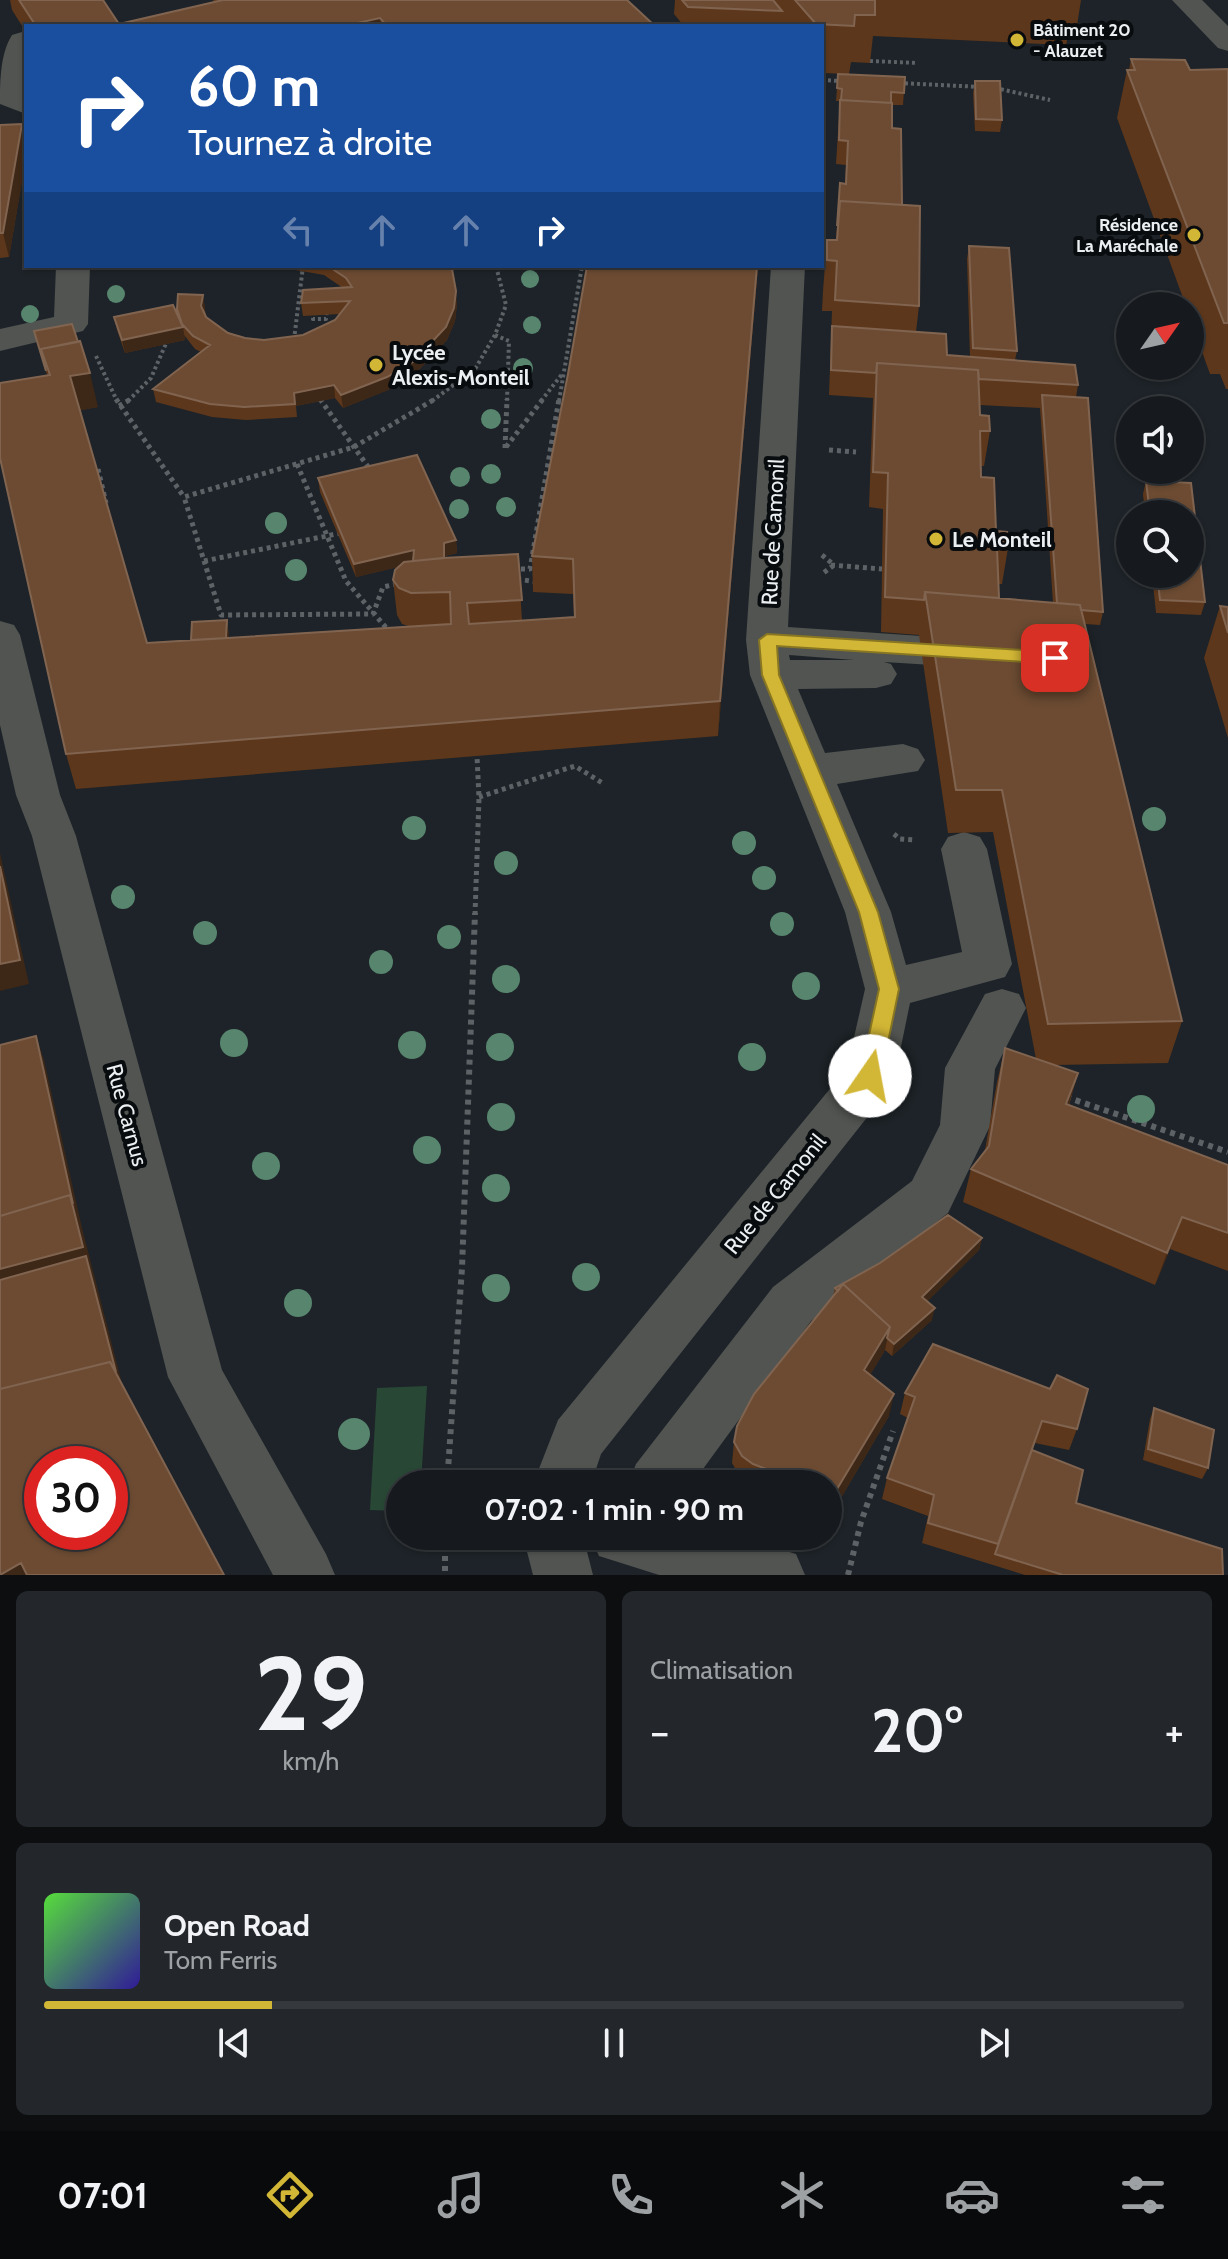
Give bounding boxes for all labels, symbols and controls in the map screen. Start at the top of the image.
place label: Bâtiment 20 - Alauzet [1033,19,1131,62]
marker: Bâtiment 20 - Alauzet [1008,31,1026,49]
text: 60 m [188,52,320,120]
icon: right [56,56,160,160]
text: Tournez à droite [188,120,432,164]
icon: left [276,208,320,252]
icon: ahead [360,208,404,252]
icon: ahead [444,208,488,252]
icon: right [528,208,572,252]
place label: Résidence La Maréchale [1076,214,1178,257]
marker: Résidence La Maréchale [1185,226,1203,244]
north arrow [1116,292,1204,380]
map controls [1116,292,1204,588]
place label: Lycée Alexis-Monteil [392,339,530,391]
marker: Lycée Alexis-Monteil [367,356,385,374]
button: sound [1116,396,1204,484]
street label: Rue de Camonil [756,457,790,606]
button: search [1116,500,1204,588]
place label: Le Monteil [952,526,1052,553]
marker: Le Monteil [927,530,945,548]
pin [1021,624,1089,692]
icon: arrive [1033,636,1077,680]
position arrow [828,1034,912,1118]
street label: Rue Carnus [100,1061,154,1169]
street label: Rue de Camonil [718,1128,832,1260]
speed limit sign: 30 [24,1446,128,1550]
text: 07:02 · 1 min · 90 m [484,1491,744,1528]
text: 29 [254,1630,368,1756]
text: Climatisation [650,1654,793,1686]
text: 20° [871,1694,963,1767]
text: − [650,1705,669,1758]
text: + [1165,1705,1184,1758]
text: km/h [283,1745,339,1777]
text: Open Road [164,1907,310,1944]
text: Tom Ferris [164,1944,277,1976]
icon: previous [212,2021,256,2065]
icon: pause [592,2021,636,2065]
icon: next [972,2021,1016,2065]
icon: directions [262,2167,318,2223]
icon: music [433,2167,489,2223]
icon: phone [603,2167,659,2223]
icon: climate [774,2167,830,2223]
icon: car [944,2167,1000,2223]
icon: filters [1115,2167,1171,2223]
text: 07:01 [57,2173,148,2217]

